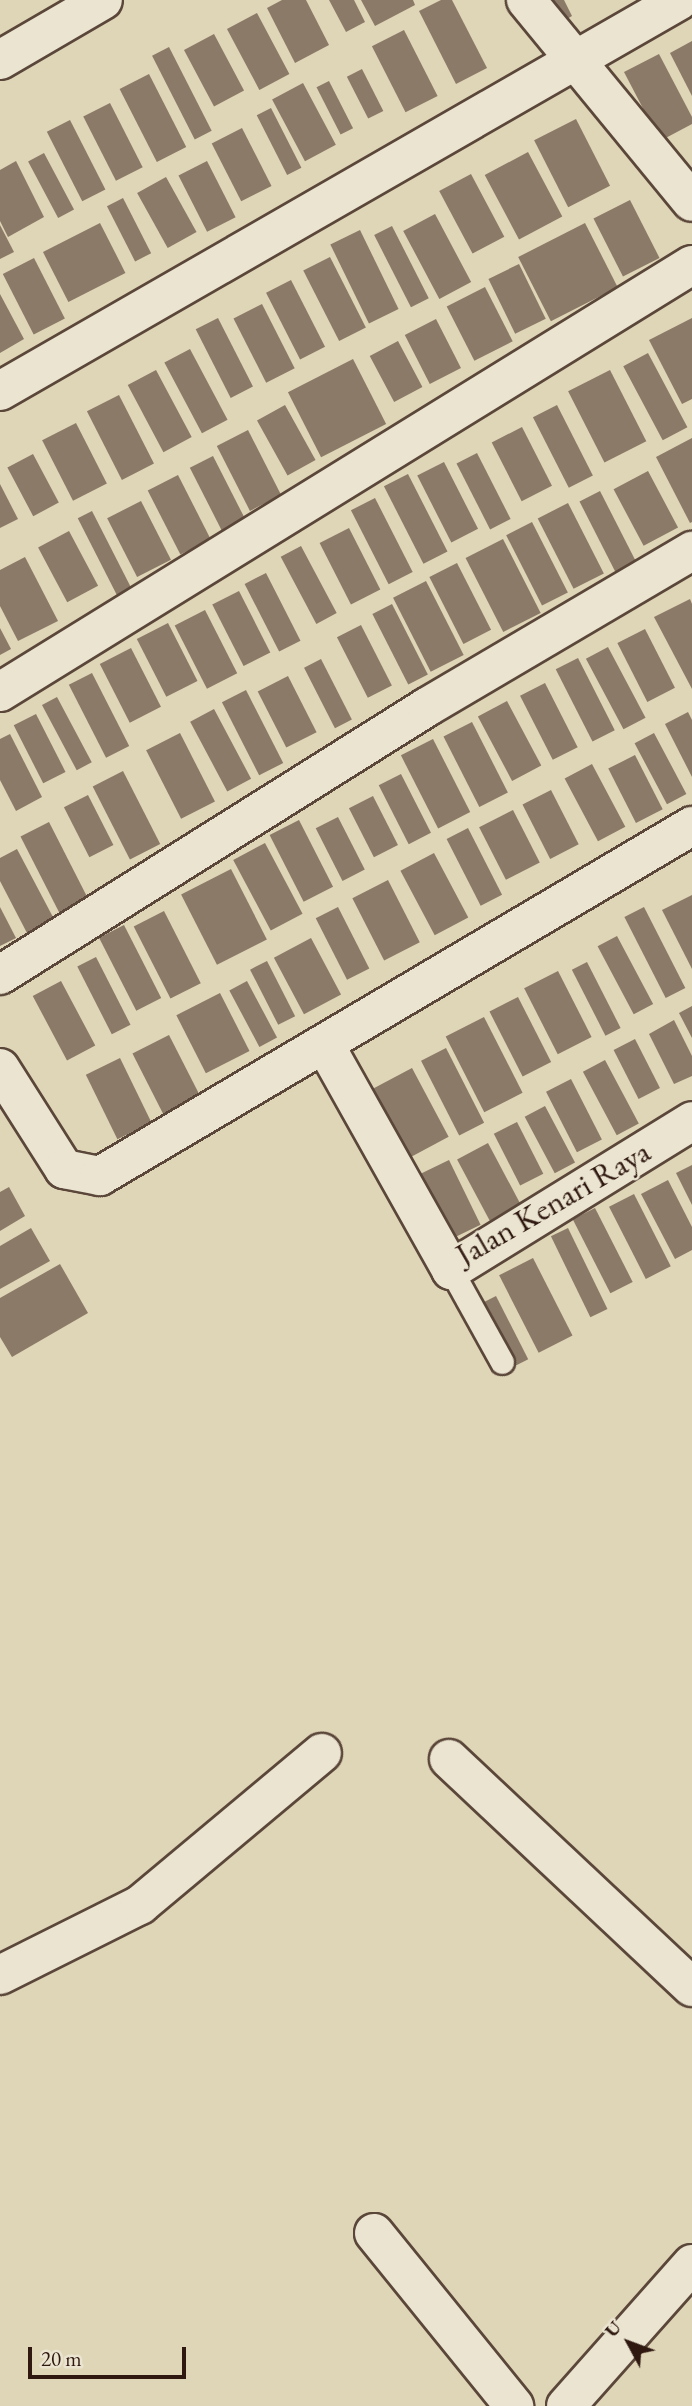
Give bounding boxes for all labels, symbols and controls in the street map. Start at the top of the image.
street label: Jalan Kenari Raya [449,1132,657,1274]
north arrow [594,2308,664,2378]
text: U [599,2315,627,2342]
scale bar [32,2332,189,2376]
text: 20 m [41,2345,82,2372]

